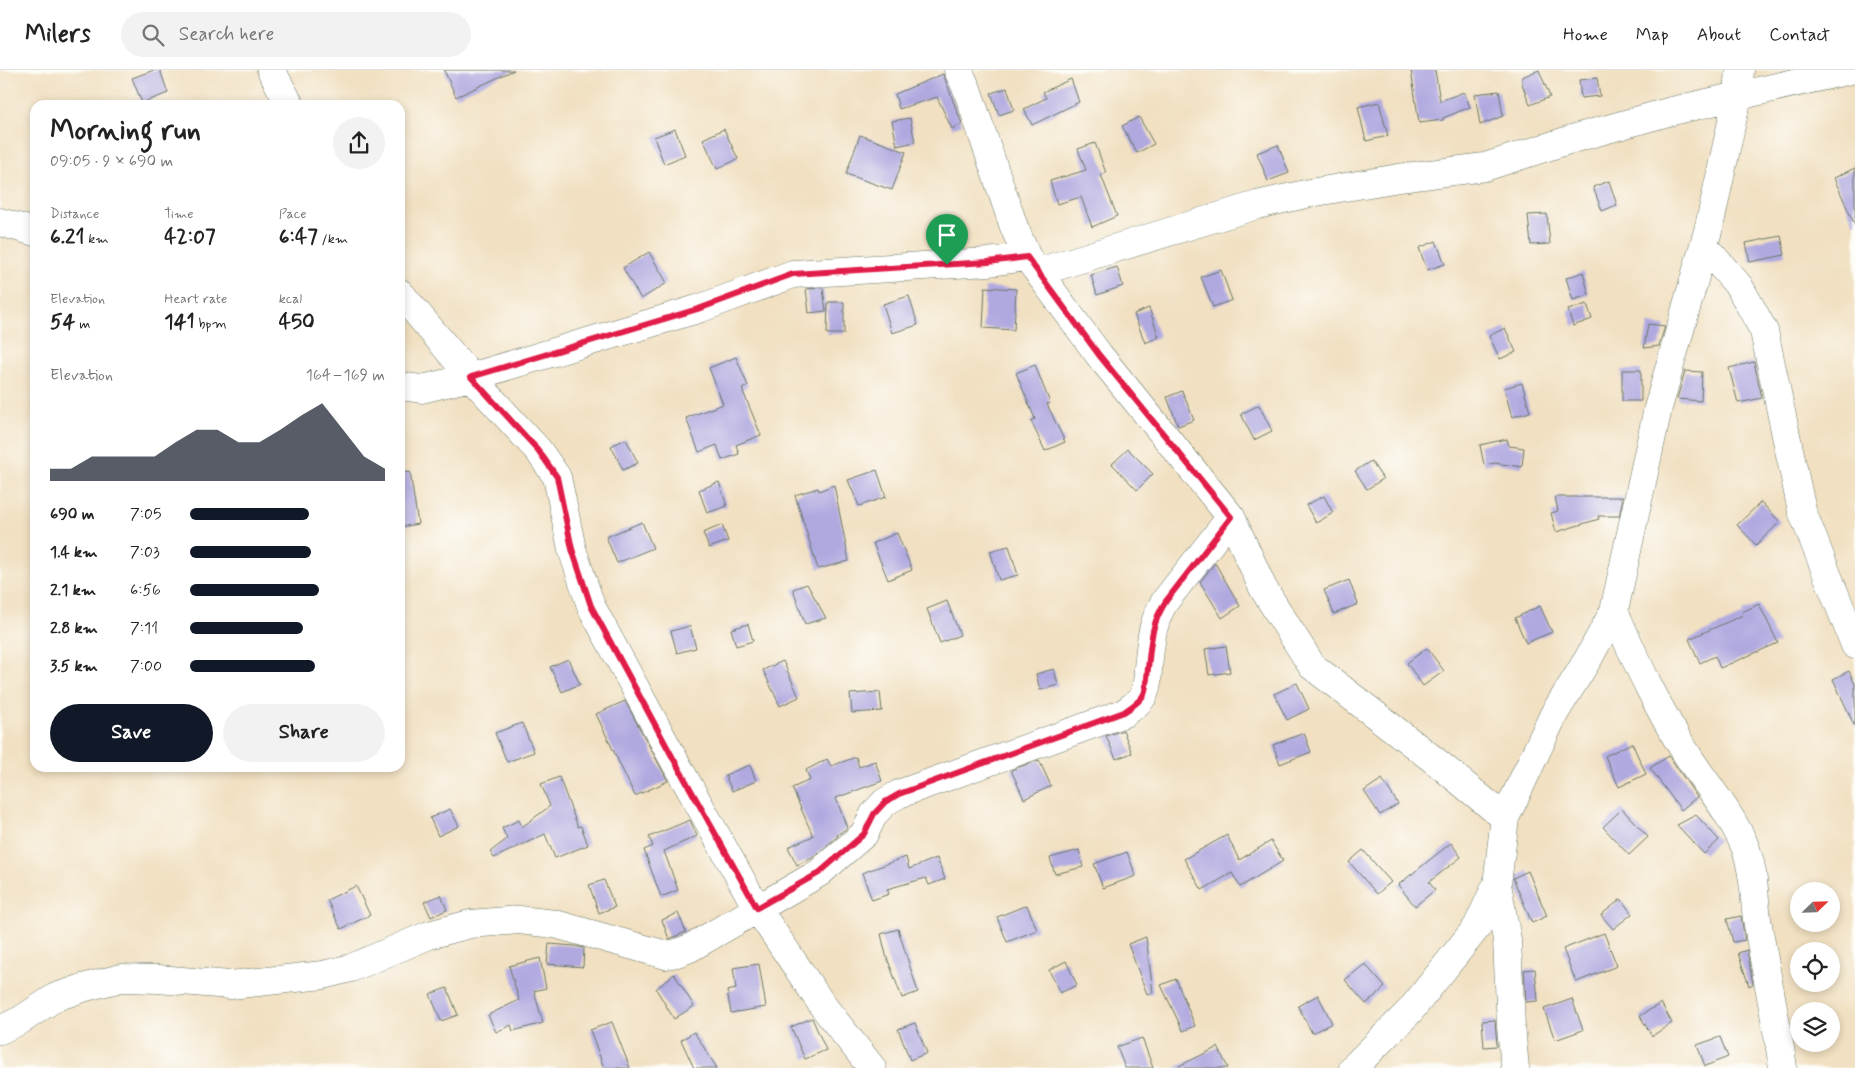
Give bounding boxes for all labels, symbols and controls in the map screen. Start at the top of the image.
search box [121,12,471,57]
text: Milers [25,19,91,50]
icon: search [139,21,167,49]
text: Search here [179,22,274,47]
text: Home [1563,23,1608,47]
text: Map [1636,23,1669,47]
text: About [1697,23,1741,47]
text: Contact [1769,23,1830,47]
text: Morning run [50,113,201,150]
button: share [333,117,385,169]
text: 09:05 · 9 × 690 m [50,151,173,172]
text: Distance [50,205,99,223]
text: Time [164,205,194,223]
text: Pace [279,205,307,223]
pin [926,214,968,265]
icon: arrive [933,221,961,249]
text: 6.21 [50,223,84,251]
text: 42:07 [164,223,216,251]
text: 6:47 [279,223,318,251]
text: km [84,230,109,248]
text: /km [318,230,348,248]
text: Elevation [50,290,105,308]
text: Heart rate [164,290,227,308]
text: kcal [279,290,302,308]
text: 54 [50,308,75,336]
text: 141 [164,308,195,336]
text: 450 [279,308,315,336]
text: m [75,315,90,333]
text: bpm [195,315,227,333]
text: Elevation [50,365,113,386]
text: 164–169 m [306,365,385,386]
text: 690 m [50,504,94,525]
text: 7:05 [130,504,161,525]
text: 1.4 km [50,542,97,563]
text: 7:03 [130,542,160,563]
text: 2.1 km [50,580,96,601]
text: 6:56 [130,580,161,601]
text: 2.8 km [50,618,98,639]
text: 7:11 [130,618,158,639]
text: 3.5 km [50,656,98,677]
text: 7:00 [130,656,162,677]
button: Save [50,704,213,762]
button: Share [223,704,385,762]
north arrow [1790,882,1840,932]
map controls [1790,882,1840,1052]
button: locate [1790,942,1840,992]
button: layers [1790,1002,1840,1052]

